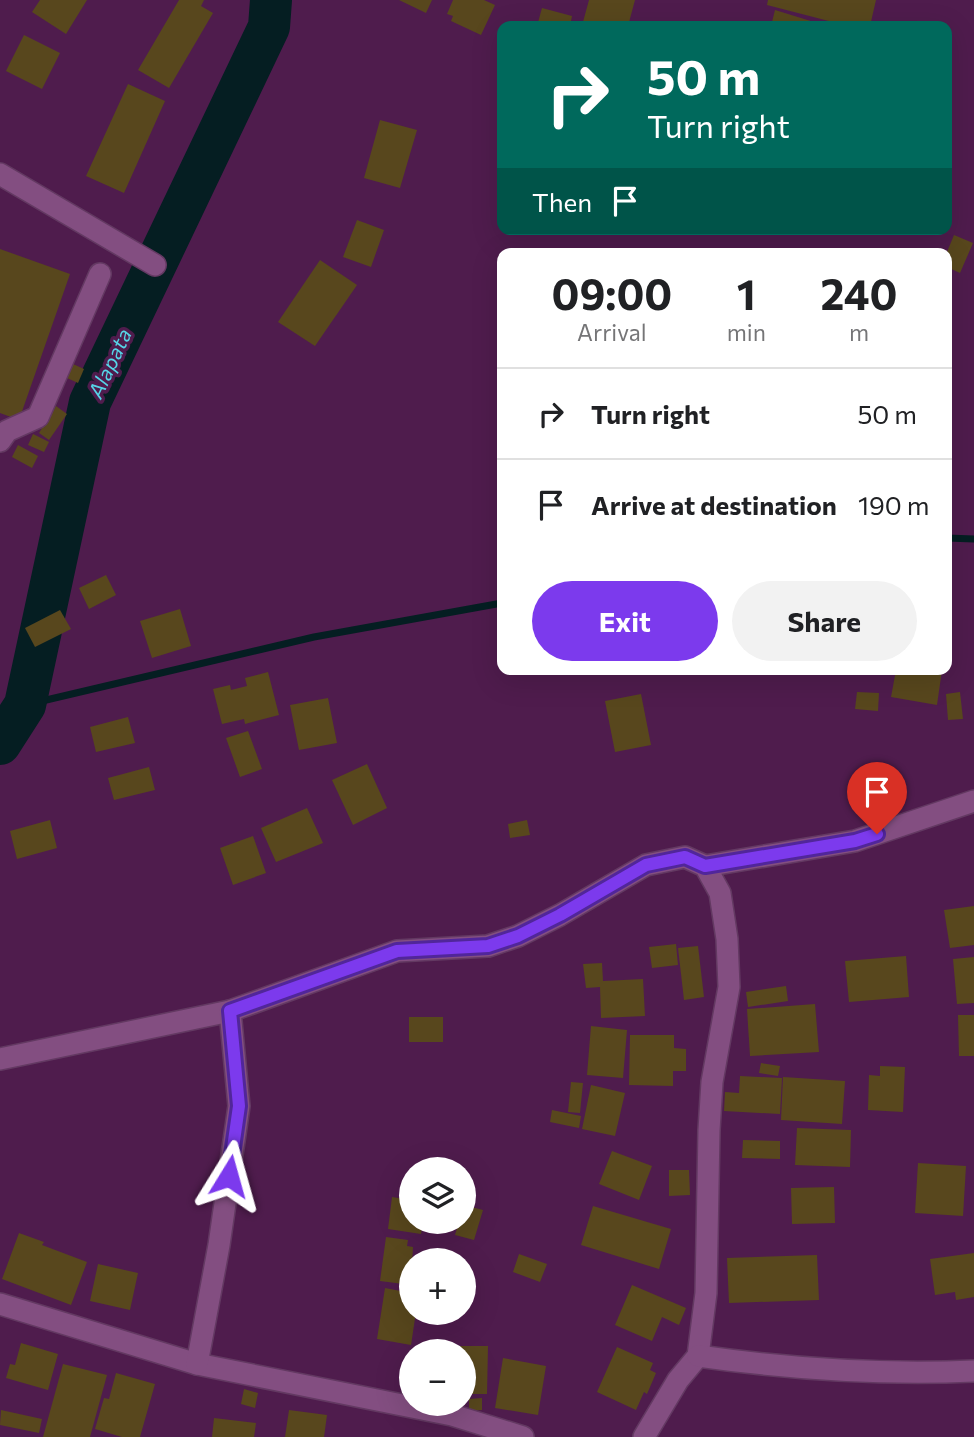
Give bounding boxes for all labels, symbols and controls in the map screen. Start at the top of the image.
text: 50 m [647,45,760,105]
icon: right [532,49,623,140]
text: Turn right [647,105,790,145]
icon: arrive [606,182,644,220]
text: Then [532,186,592,217]
text: 09:00 [552,267,672,319]
text: 1 [737,267,756,319]
text: 240 [820,267,897,319]
text: Arrival [577,318,647,346]
text: min [727,318,766,346]
text: m [849,318,869,346]
water label: Alapata [82,324,136,403]
icon: right [532,395,570,433]
text: Turn right [591,398,710,429]
text: 50 m [857,398,917,429]
icon: arrive [532,486,570,524]
text: Arrive at destination [591,489,837,520]
text: 190 m [858,489,929,520]
button: Exit [532,581,718,661]
button: Share [732,581,917,661]
pin [847,762,907,834]
icon: arrive [858,773,896,811]
position arrow [192,1139,266,1213]
map controls [399,1157,476,1416]
button: layers [399,1157,476,1234]
button: + [399,1248,476,1325]
button: − [399,1339,476,1416]

